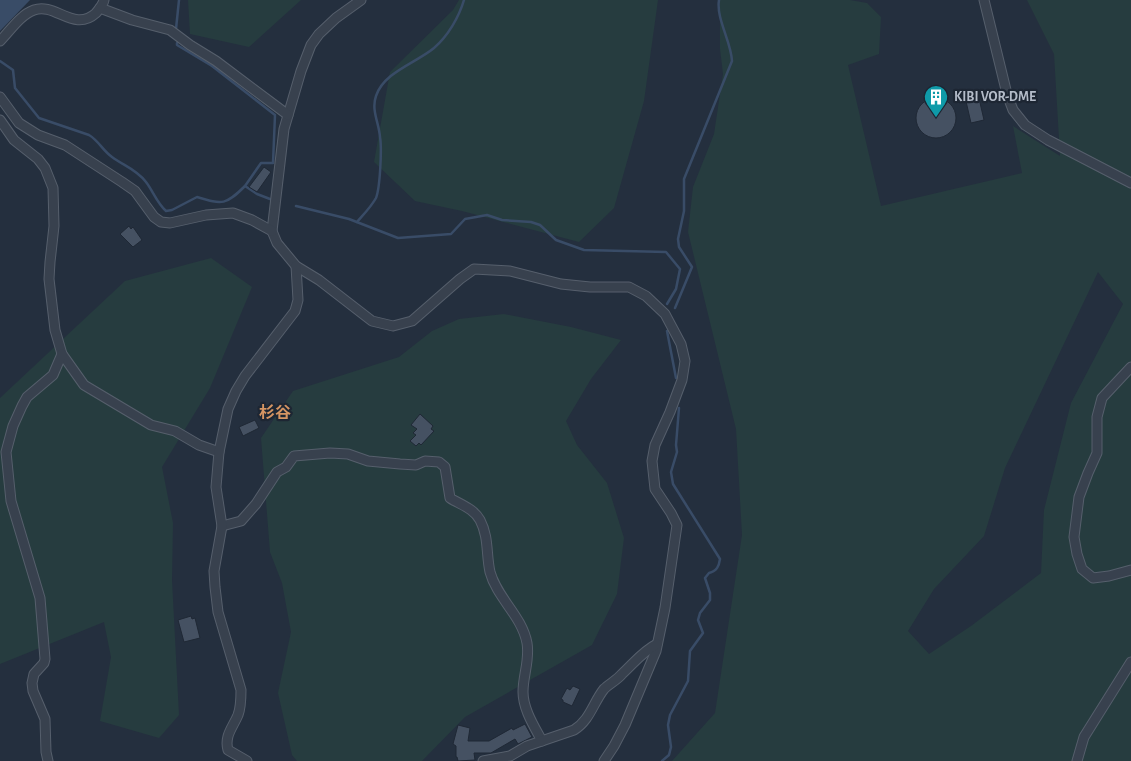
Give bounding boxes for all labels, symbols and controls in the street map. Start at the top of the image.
building icon: KIBI VOR-DME [923,84,949,118]
place label: KIBI VOR-DME [954,90,1036,104]
district label: 杉谷 [259,404,291,421]

